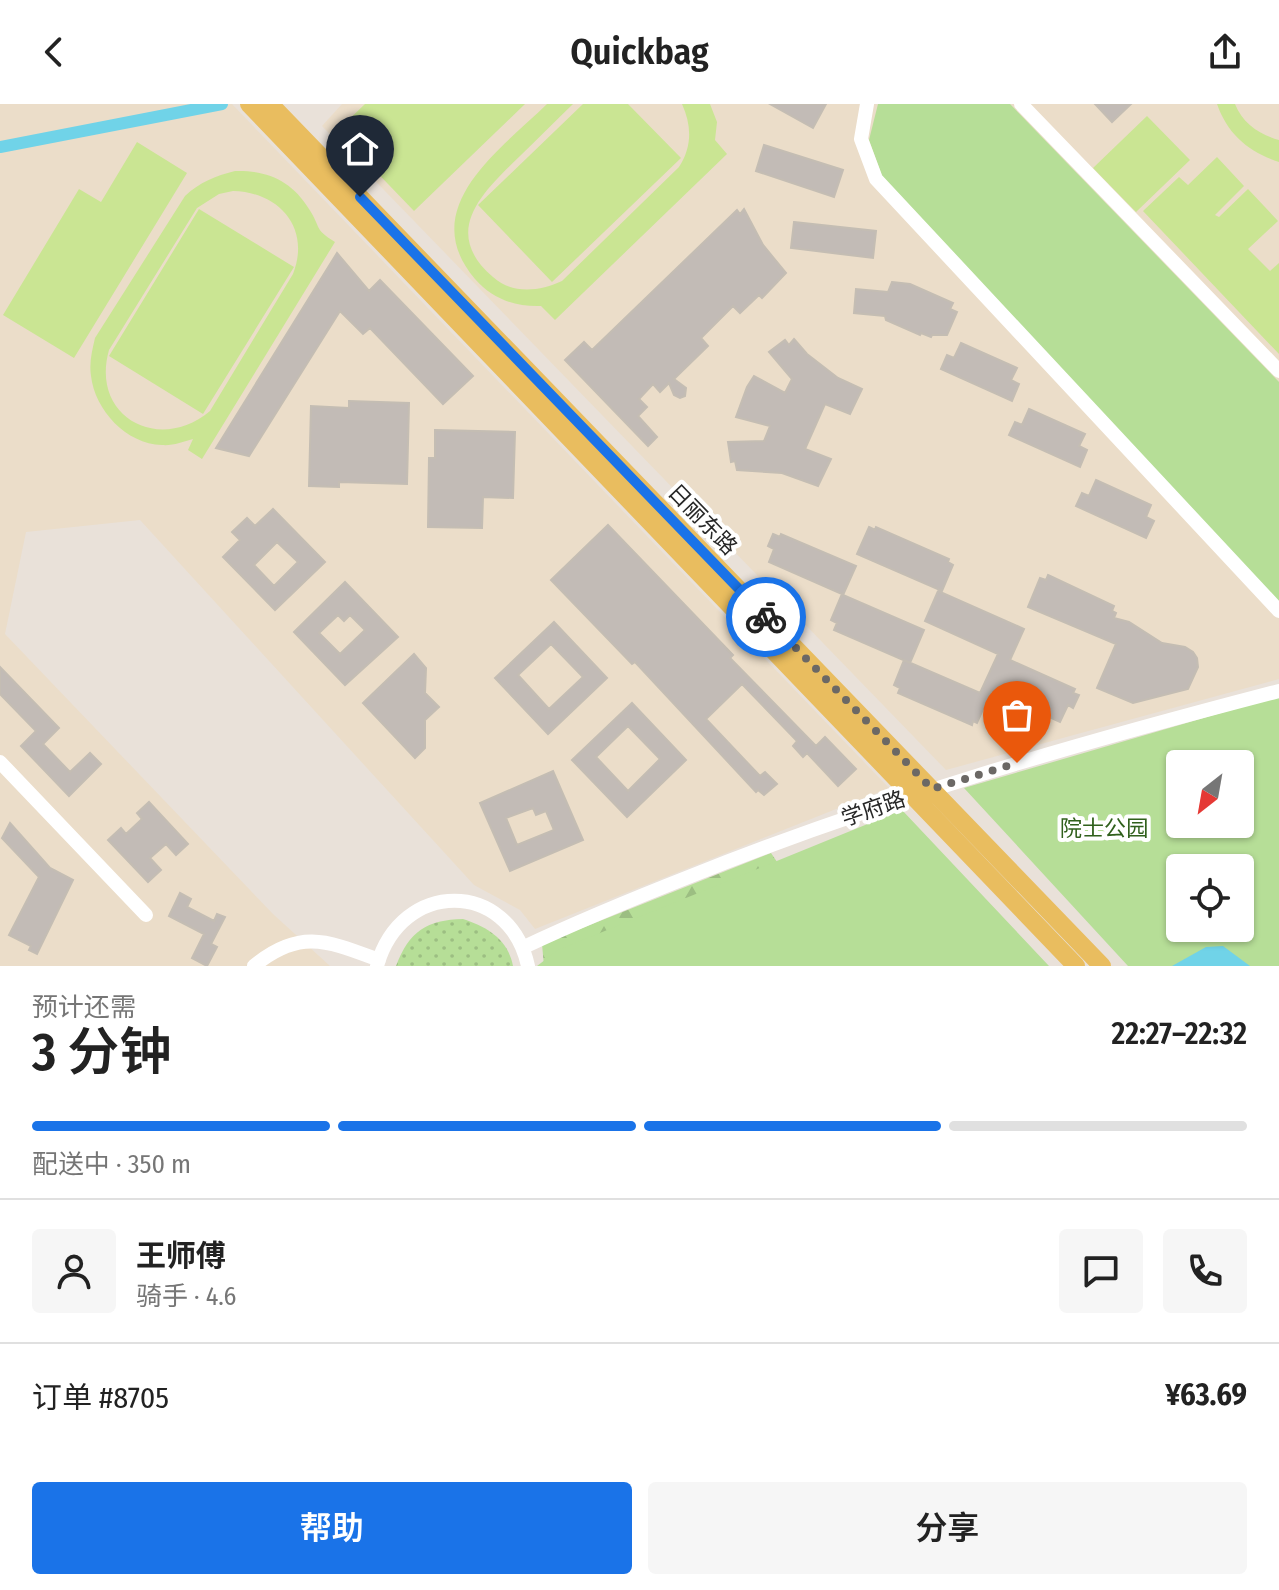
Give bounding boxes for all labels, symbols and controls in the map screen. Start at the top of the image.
icon: back [32,30,76,74]
text: Quickbag [570,30,709,74]
icon: share [1203,30,1247,74]
pin [326,115,394,197]
icon: home [338,127,382,171]
street label: 日丽东路 [662,478,743,560]
courier [726,577,806,657]
icon: bike [744,595,788,639]
pin [983,681,1051,763]
icon: bag [995,693,1039,737]
north arrow [1166,750,1254,838]
map controls [1166,750,1254,942]
street label: 学府路 [838,785,909,832]
park label: 院士公园 [1060,815,1148,842]
button: locate [1166,854,1254,942]
text: 预计还需 [32,992,136,1023]
text: 22:27–22:32 [1111,1016,1247,1052]
text: 3 分钟 [32,1021,172,1084]
text: 配送中 · 350 m [32,1149,191,1180]
button: person [32,1229,116,1313]
button: chat [1059,1229,1143,1313]
button: phone [1163,1229,1247,1313]
text: 王师傅 [136,1238,226,1274]
text: 骑手 · 4.6 [136,1281,236,1312]
text: ¥63.69 [1165,1377,1247,1413]
text: 订单 #8705 [32,1380,169,1416]
button: 帮助 [32,1482,632,1574]
button: 分享 [648,1482,1247,1574]

